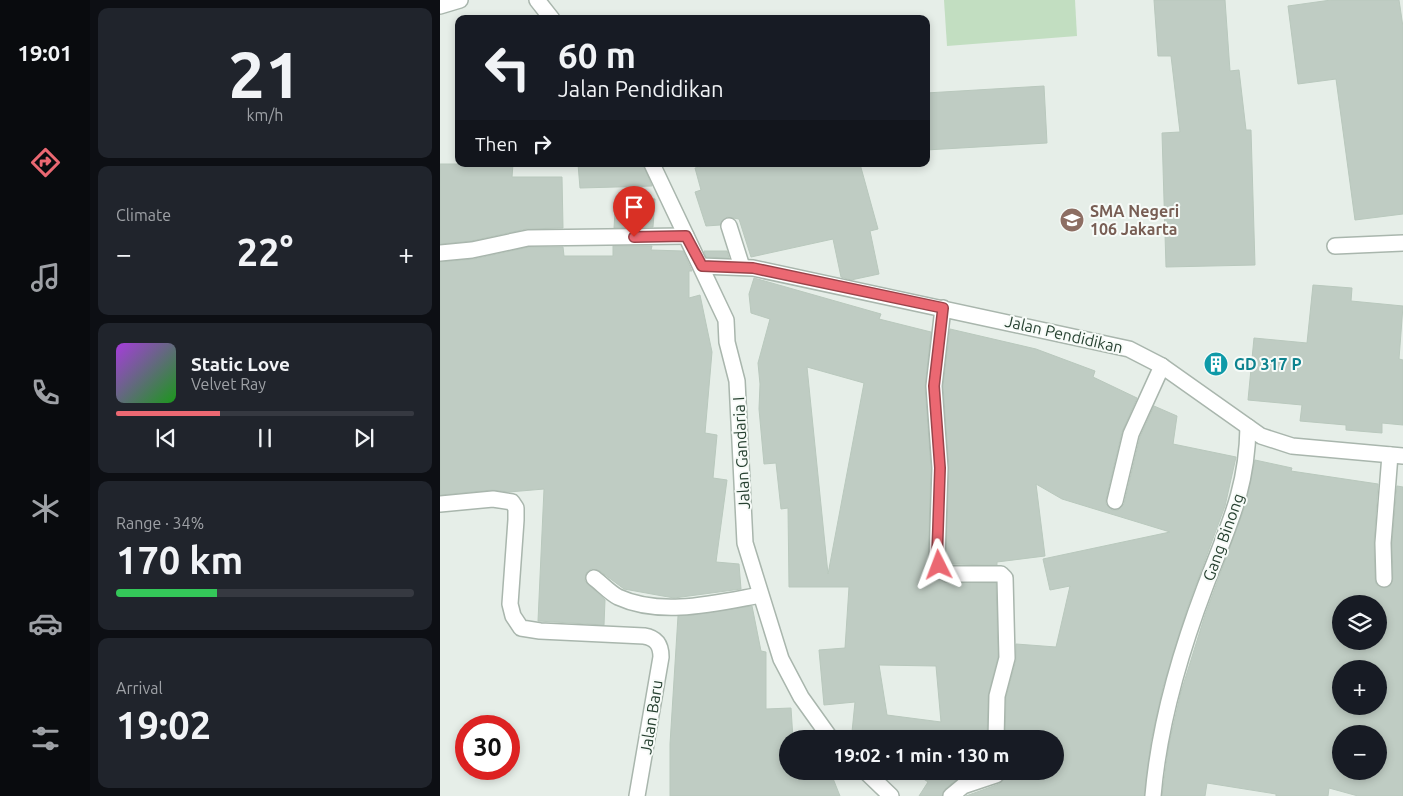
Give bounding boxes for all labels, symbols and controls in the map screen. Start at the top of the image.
icon: left [475,35,540,100]
text: 60 m [558,35,636,75]
text: 21 [228,37,302,110]
text: 19:01 [17,40,73,65]
text: Jalan Pendidikan [558,76,724,101]
text: km/h [247,106,283,124]
icon: right [528,130,556,158]
text: Then [475,133,518,155]
icon: directions [28,145,63,180]
pin [613,186,655,237]
icon: arrive [620,193,648,221]
place label: SMA Negeri 106 Jakarta [1090,202,1179,238]
text: Climate [116,206,171,224]
school or university icon: SMA Negeri 106 Jakarta [1059,207,1085,233]
text: 22° [237,231,293,273]
text: − [116,238,132,269]
text: + [398,238,414,269]
icon: music [28,260,63,295]
street label: Jalan Pendidikan [1003,312,1125,356]
building icon: GD 317 P [1203,351,1229,377]
text: Static Love [191,353,290,375]
place label: GD 317 P [1234,355,1302,373]
icon: phone [28,375,63,410]
text: Velvet Ray [191,375,266,393]
street label: Jalan Gandaria I [729,396,753,510]
icon: previous [152,424,180,452]
icon: pause [251,424,279,452]
icon: next [350,424,378,452]
icon: climate [28,491,63,526]
street label: Gang Binong [1199,491,1247,583]
text: Range · 34% [116,514,204,532]
position arrow [912,538,964,590]
text: 170 km [116,539,243,581]
map controls [1332,595,1387,780]
button: layers [1332,595,1387,650]
icon: car [28,606,63,641]
button: + [1332,660,1387,715]
text: Arrival [116,679,163,697]
street label: Jalan Baru [636,679,666,755]
text: 19:02 [116,704,211,746]
speed limit sign: 30 [455,715,520,780]
icon: filters [28,721,63,756]
button: − [1332,725,1387,780]
text: 19:02 · 1 min · 130 m [834,744,1009,766]

